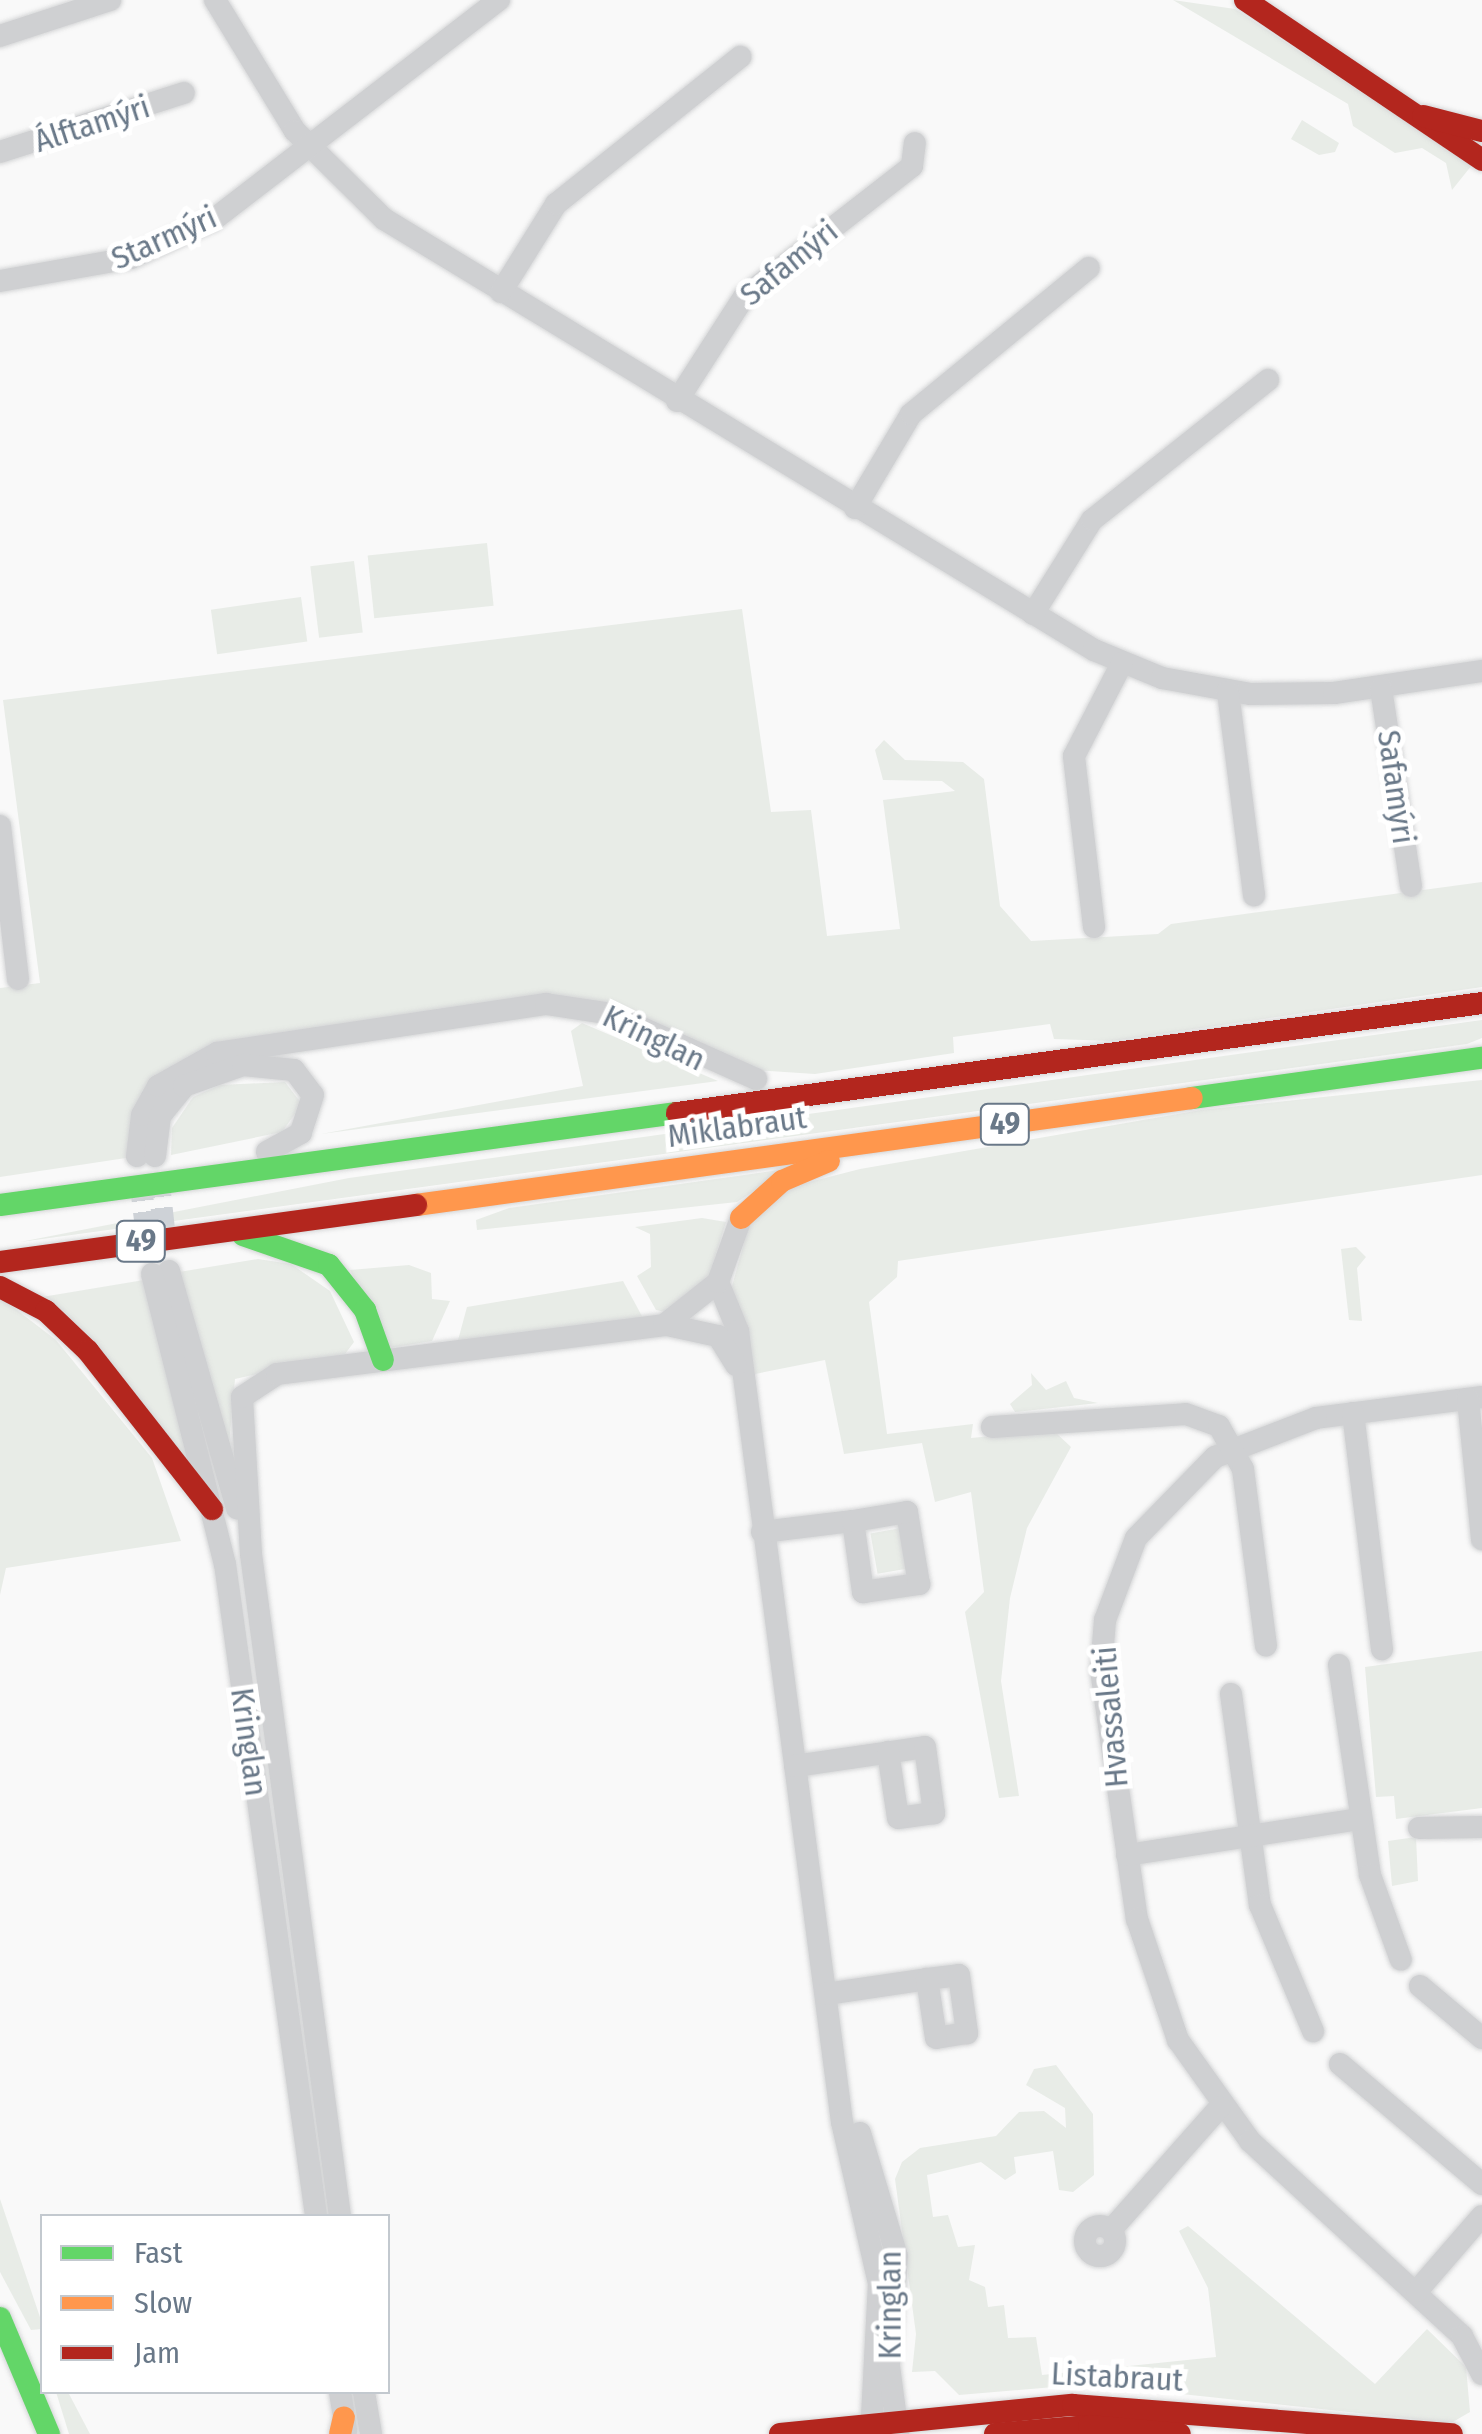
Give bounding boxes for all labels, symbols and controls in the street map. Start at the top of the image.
street label: Álftamýri [30,87,154,161]
street label: Starmýri [106,198,222,278]
street label: Safamýri [733,212,845,314]
street label: Safamýri [1369,728,1423,846]
street label: Kringlan [597,997,711,1079]
street label: Miklabraut [665,1098,809,1156]
road number: 49 [978,1099,1032,1149]
road number: 49 [114,1216,168,1266]
street label: Hvassaleiti [1086,1645,1136,1789]
street label: Kringlan [222,1685,276,1799]
legend [40,2214,390,2394]
text: Fast [134,2235,182,2271]
street label: Kringlan [871,2251,909,2359]
text: Slow [134,2285,192,2321]
text: Jam [134,2335,180,2371]
street label: Listabraut [1050,2354,1184,2400]

